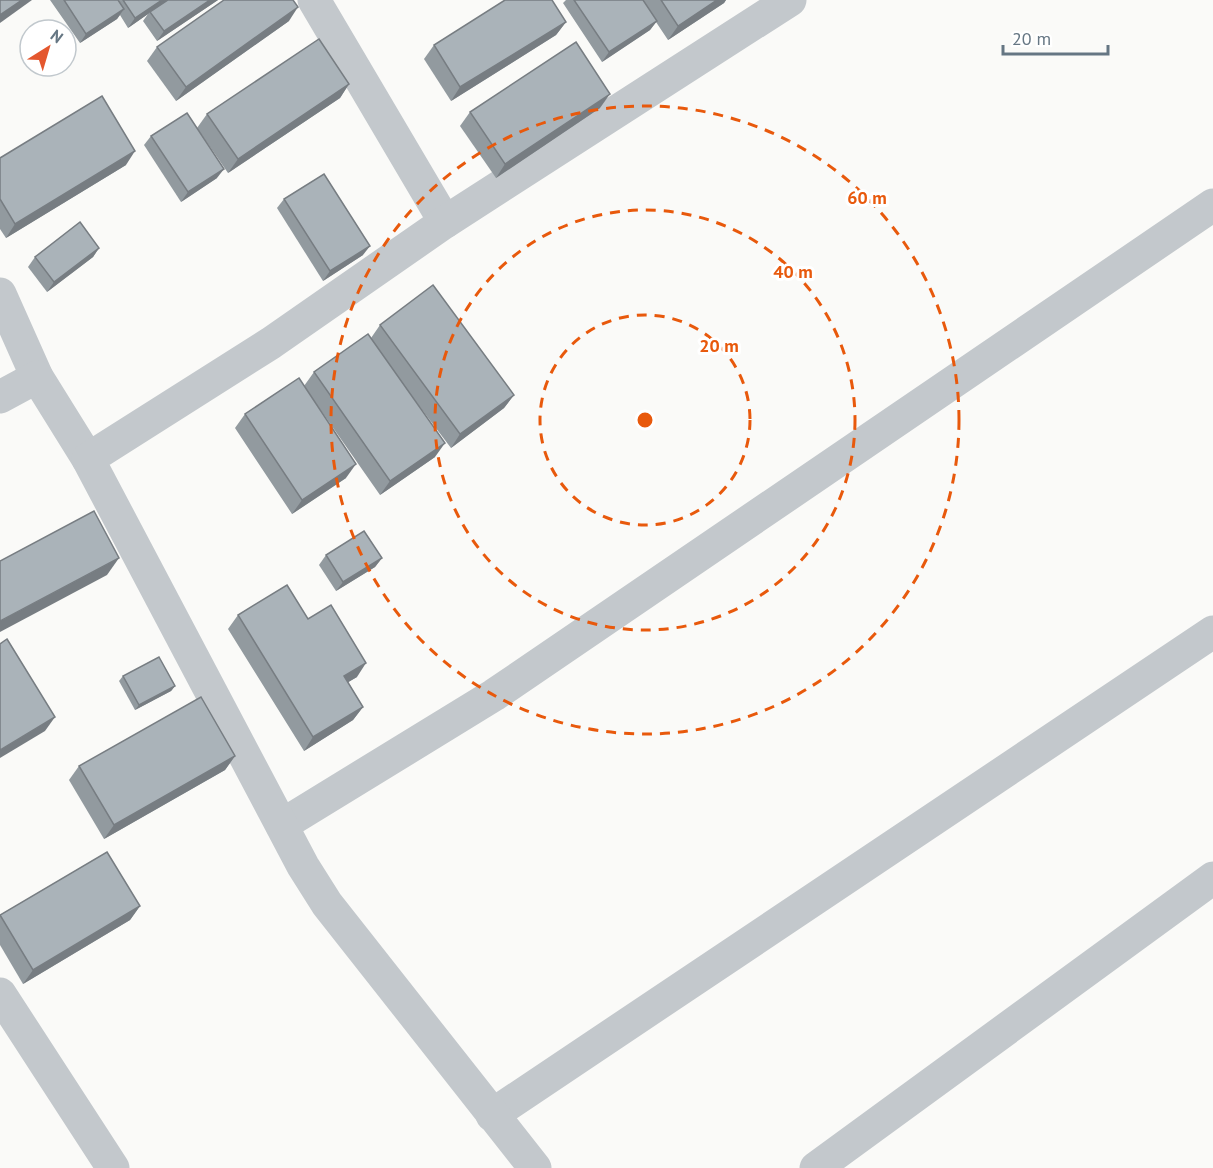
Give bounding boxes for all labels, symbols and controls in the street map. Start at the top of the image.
north arrow [18,18,78,78]
scale bar [1003,18,1108,56]
text: N [47,25,67,47]
text: 20 m [1012,27,1051,50]
text: 60 m [847,186,887,209]
text: 40 m [773,260,813,283]
text: 20 m [699,334,739,357]
centre of rings [635,410,655,430]

